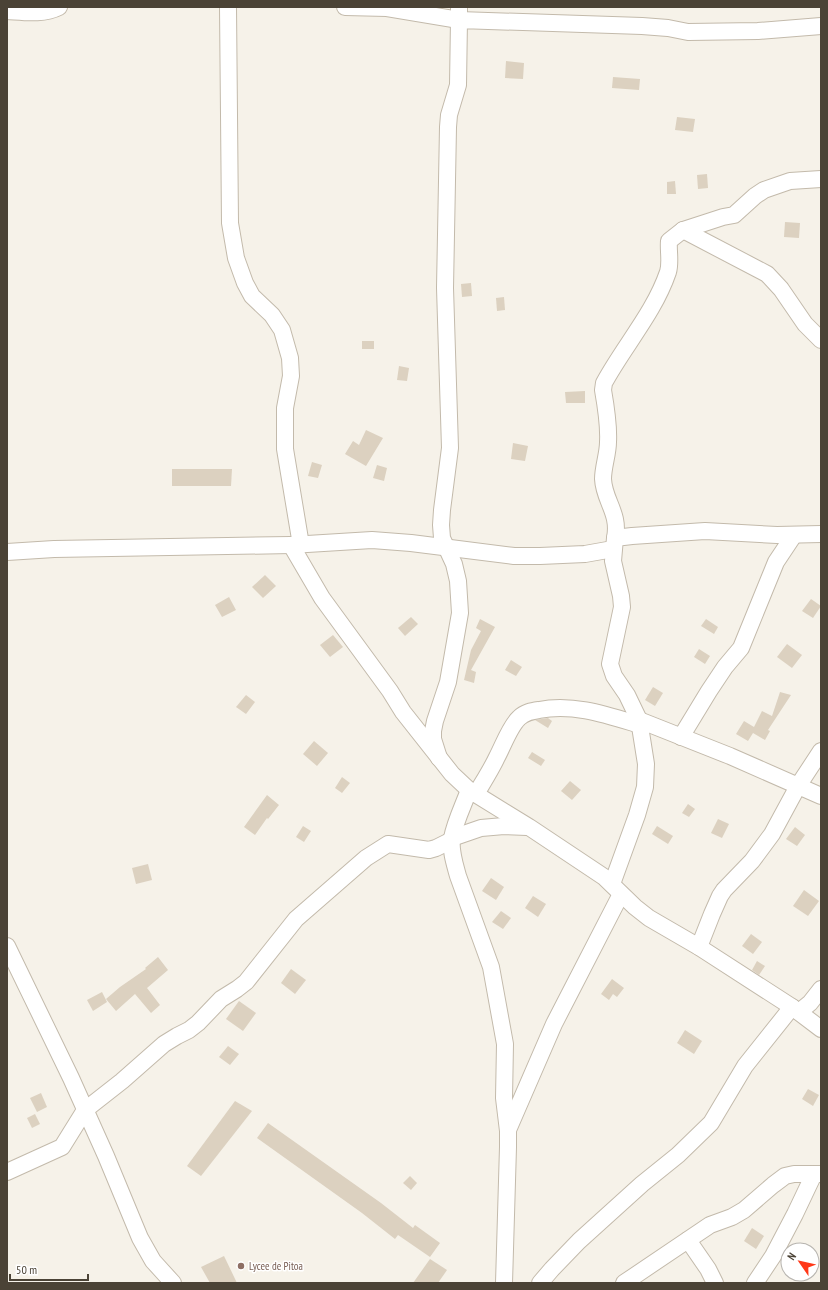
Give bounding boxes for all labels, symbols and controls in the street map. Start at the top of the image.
north arrow [780,1242,820,1282]
text: N [784,1250,799,1263]
scale bar [10,1256,88,1282]
place label: Lycee de Pitoa [249,1259,303,1273]
marker: Lycee de Pitoa [236,1261,246,1271]
text: 50 m [16,1262,37,1277]

